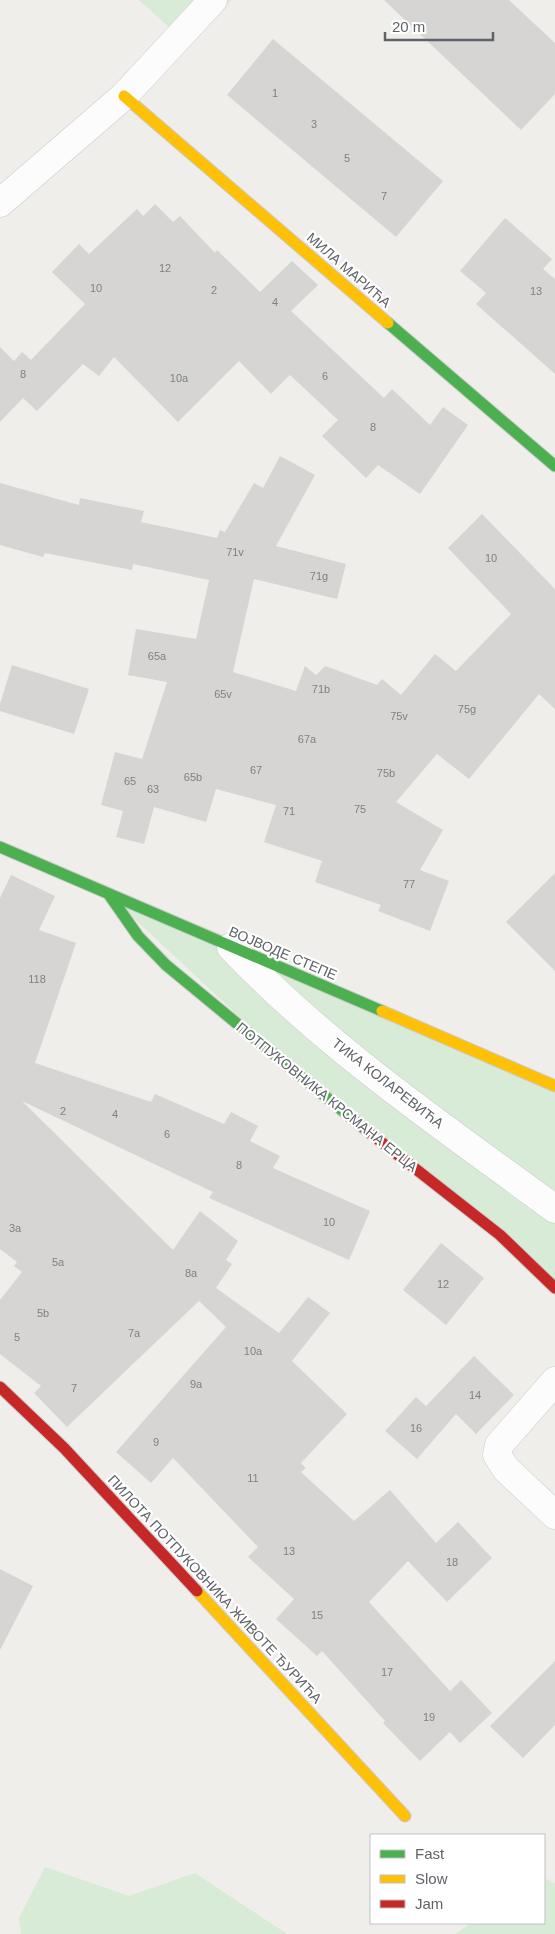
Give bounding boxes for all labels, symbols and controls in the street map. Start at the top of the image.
scale bar [385,10,492,42]
text: 20 m [392,18,425,35]
house number: 1 [272,87,278,99]
house number: 3 [311,118,317,130]
house number: 5 [344,152,350,164]
house number: 7 [381,190,387,202]
street label: МИЛА МАРИЋА [304,229,395,311]
house number: 12 [159,262,171,274]
house number: 10 [90,282,102,294]
house number: 2 [211,284,217,296]
house number: 13 [530,285,542,297]
house number: 4 [272,296,278,308]
house number: 8 [20,368,26,380]
house number: 6 [322,370,328,382]
house number: 10a [170,372,189,384]
house number: 8 [370,421,376,433]
house number: 71v [226,546,244,558]
house number: 10 [485,552,497,564]
house number: 71g [310,570,328,582]
house number: 65a [148,650,167,662]
house number: 71b [312,683,330,695]
house number: 65v [214,688,232,700]
house number: 75g [458,703,476,715]
house number: 75v [390,710,408,722]
house number: 67a [298,733,317,745]
house number: 67 [250,764,262,776]
house number: 75b [377,767,395,779]
house number: 65b [184,771,202,783]
house number: 65 [124,775,136,787]
house number: 63 [147,783,159,795]
house number: 75 [354,803,366,815]
house number: 71 [283,805,295,817]
house number: 77 [403,878,415,890]
street label: ВОЈВОДЕ СТЕПЕ [227,923,339,983]
house number: 118 [28,973,46,985]
street label: ПОТПУКОВНИКА КРСМАНА ЕРЦА [233,1019,421,1175]
street label: ТИКА КОЛАРЕВИЋА [329,1035,447,1132]
house number: 2 [60,1105,66,1117]
house number: 4 [112,1108,118,1120]
house number: 6 [164,1128,170,1140]
house number: 8 [236,1159,242,1171]
house number: 10 [323,1216,335,1228]
house number: 3a [9,1222,22,1234]
house number: 5a [52,1256,65,1268]
house number: 8a [185,1267,198,1279]
house number: 12 [437,1278,449,1290]
house number: 5b [37,1307,49,1319]
house number: 7a [128,1327,141,1339]
house number: 5 [14,1331,20,1343]
house number: 10a [244,1345,263,1357]
house number: 9a [190,1378,203,1390]
house number: 7 [71,1382,77,1394]
house number: 14 [469,1389,481,1401]
house number: 16 [410,1422,422,1434]
house number: 9 [153,1436,159,1448]
street label: ПИЛОТА ПОТПУКОВНИКА ЖИВОТЕ ЂУРИЋА [105,1472,326,1707]
house number: 11 [247,1472,259,1484]
house number: 13 [283,1545,295,1557]
house number: 18 [446,1556,458,1568]
house number: 15 [311,1609,323,1621]
house number: 17 [381,1666,393,1678]
house number: 19 [423,1711,435,1723]
legend [370,1834,545,1924]
text: Fast [415,1845,445,1862]
text: Slow [415,1870,448,1887]
text: Jam [415,1895,443,1912]

